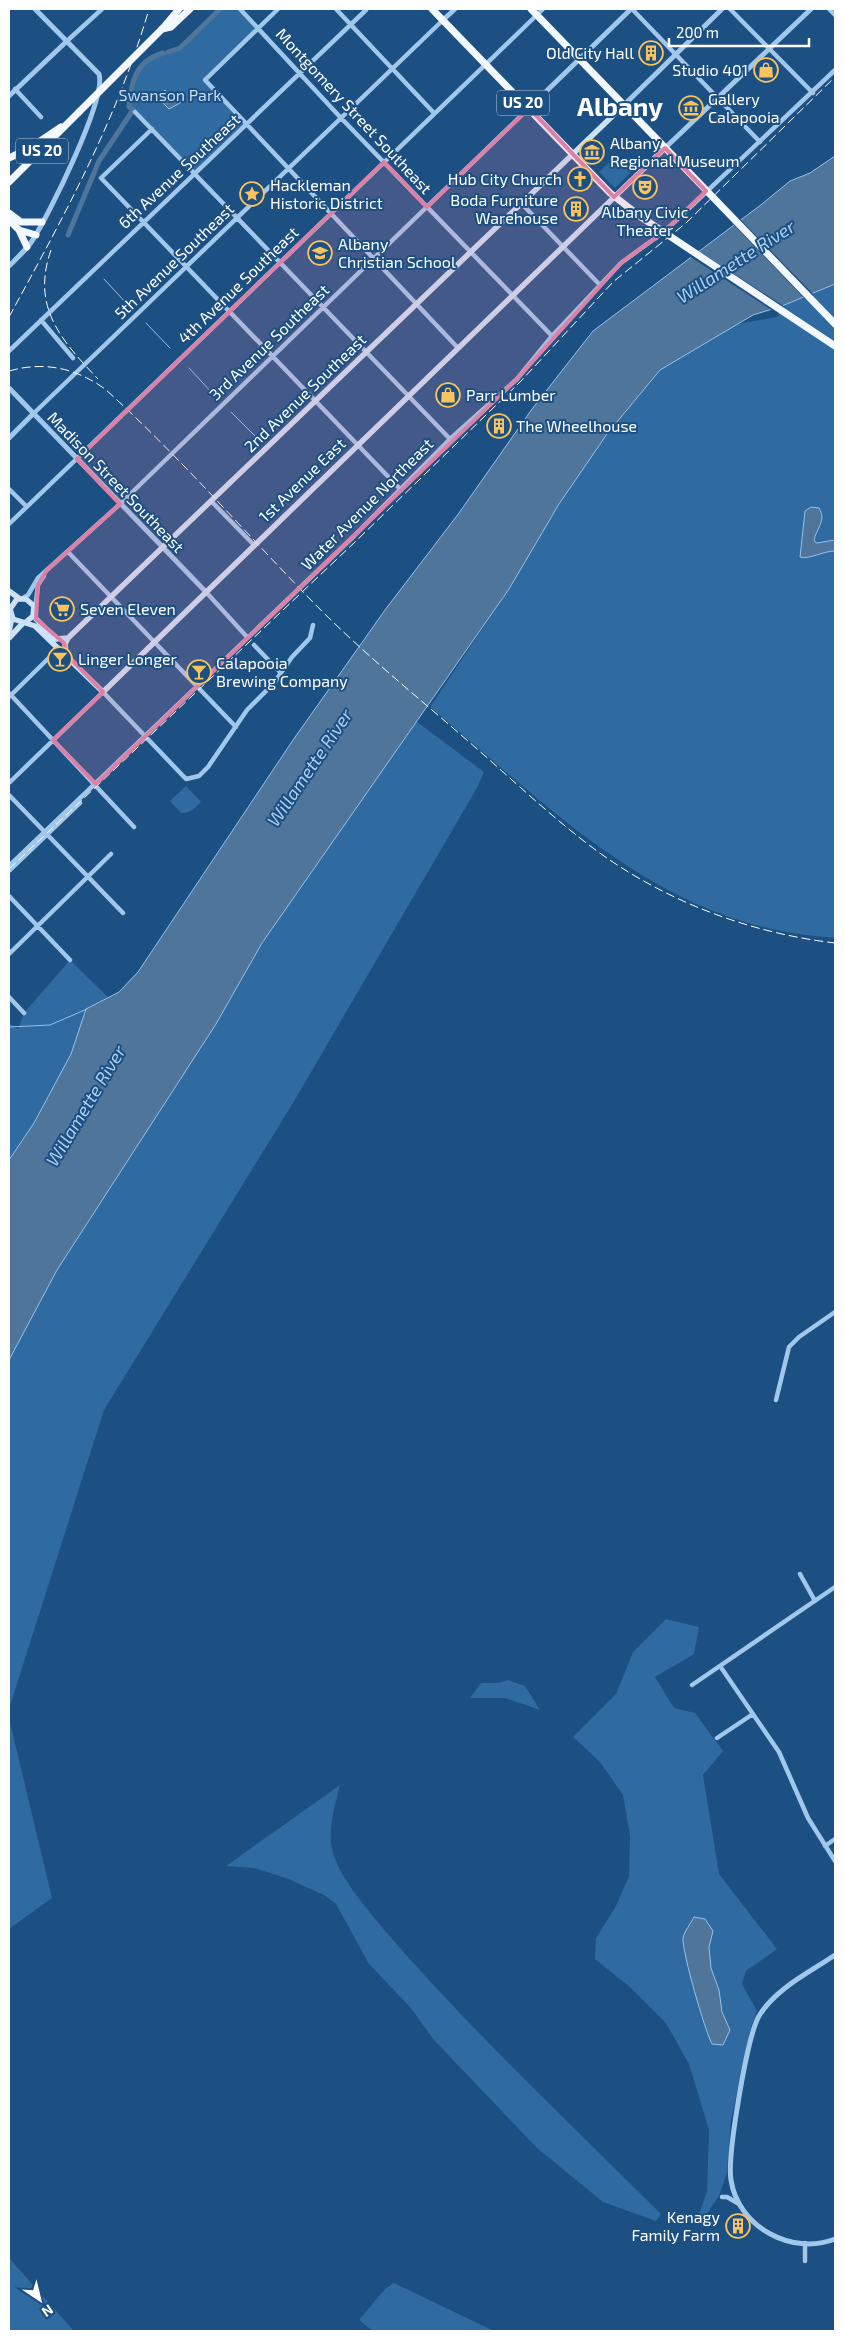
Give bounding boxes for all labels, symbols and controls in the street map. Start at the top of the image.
scale bar [669,15,809,47]
text: 200 m [676,23,719,41]
street label: Montgomery Street Southeast [273,24,436,197]
building icon: Old City Hall [638,40,664,66]
place label: Old City Hall [546,43,634,62]
shop icon: Studio 401 [753,57,779,83]
place label: Studio 401 [672,60,748,79]
park label: Swanson Park [119,85,221,104]
place label: Gallery Calapooia [708,89,780,126]
road number: US 20 [497,90,549,116]
district label: Albany [577,90,663,122]
museum icon: Gallery Calapooia [678,95,704,121]
street label: 6th Avenue Southeast [114,109,243,232]
place label: Albany Regional Museum [610,133,739,170]
road number: US 20 [16,138,68,164]
museum icon: Albany Regional Museum [579,139,605,165]
church icon: Hub City Church [567,166,593,192]
place label: Hub City Church [448,169,562,188]
theatre icon: Albany Civic Theater [632,174,658,200]
place label: Hackleman Historic District [270,175,383,212]
place icon: Hackleman Historic District [239,181,265,207]
place label: Boda Furniture Warehouse [450,190,558,227]
building icon: Boda Furniture Warehouse [563,196,589,222]
street label: 5th Avenue Southeast [110,199,237,323]
place label: Albany Civic Theater [602,202,689,239]
water label: Willamette River [672,214,800,308]
street label: 4th Avenue Southeast [174,222,302,347]
place label: Albany Christian School [338,234,456,271]
school or university icon: Albany Christian School [307,240,333,266]
street label: 3rd Avenue Southeast [205,280,332,404]
street label: 2nd Avenue Southeast [240,330,370,456]
shop icon: Parr Lumber [435,382,461,408]
place label: Parr Lumber [466,385,556,404]
street label: Madison Street Southeast [44,407,189,556]
building icon: The Wheelhouse [486,413,512,439]
place label: The Wheelhouse [516,416,637,435]
street label: 1st Avenue East [254,434,349,526]
street label: Water Avenue Northeast [297,434,437,574]
supermarket icon: Seven Eleven [49,596,75,622]
place label: Seven Eleven [80,599,176,618]
bar icon: Linger Longer [47,646,73,672]
place label: Linger Longer [78,649,178,668]
place label: Calapooia Brewing Company [216,653,348,690]
bar icon: Calapooia Brewing Company [186,659,212,685]
water label: Willamette River [262,704,357,830]
water label: Willamette River [40,1040,130,1170]
place label: Kenagy Family Farm [631,2207,721,2244]
building icon: Kenagy Family Farm [725,2213,751,2239]
north arrow [15,2275,65,2325]
text: N [39,2301,57,2321]

